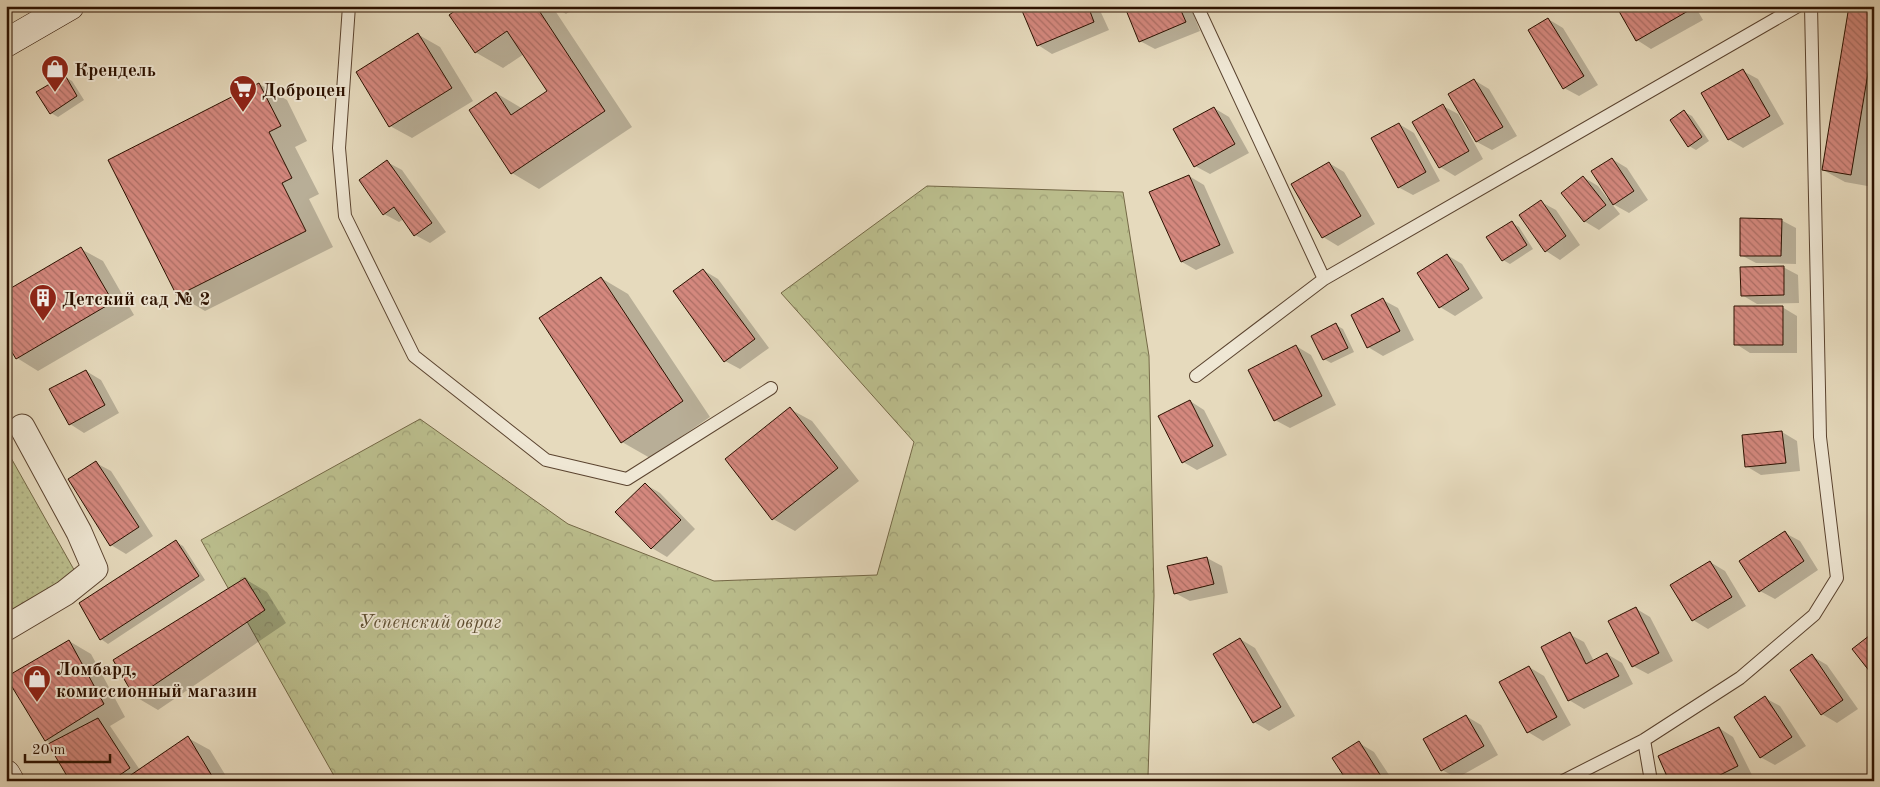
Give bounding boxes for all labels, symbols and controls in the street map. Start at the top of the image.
shop icon: Крендель [40,54,70,93]
place label: Крендель [74,62,156,81]
supermarket icon: Доброцен [228,74,258,113]
place label: Доброцен [262,82,346,101]
building icon: Детский сад № 2 [28,283,58,322]
place label: Детский сад № 2 [62,291,211,310]
park label: Успенский овраг [358,614,502,633]
place label: Ломбард, комиссионный магазин [56,661,257,702]
shop icon: Ломбард, комиссионный магазин [22,664,52,703]
scale bar [25,732,110,764]
text: 20 m [32,743,66,758]

